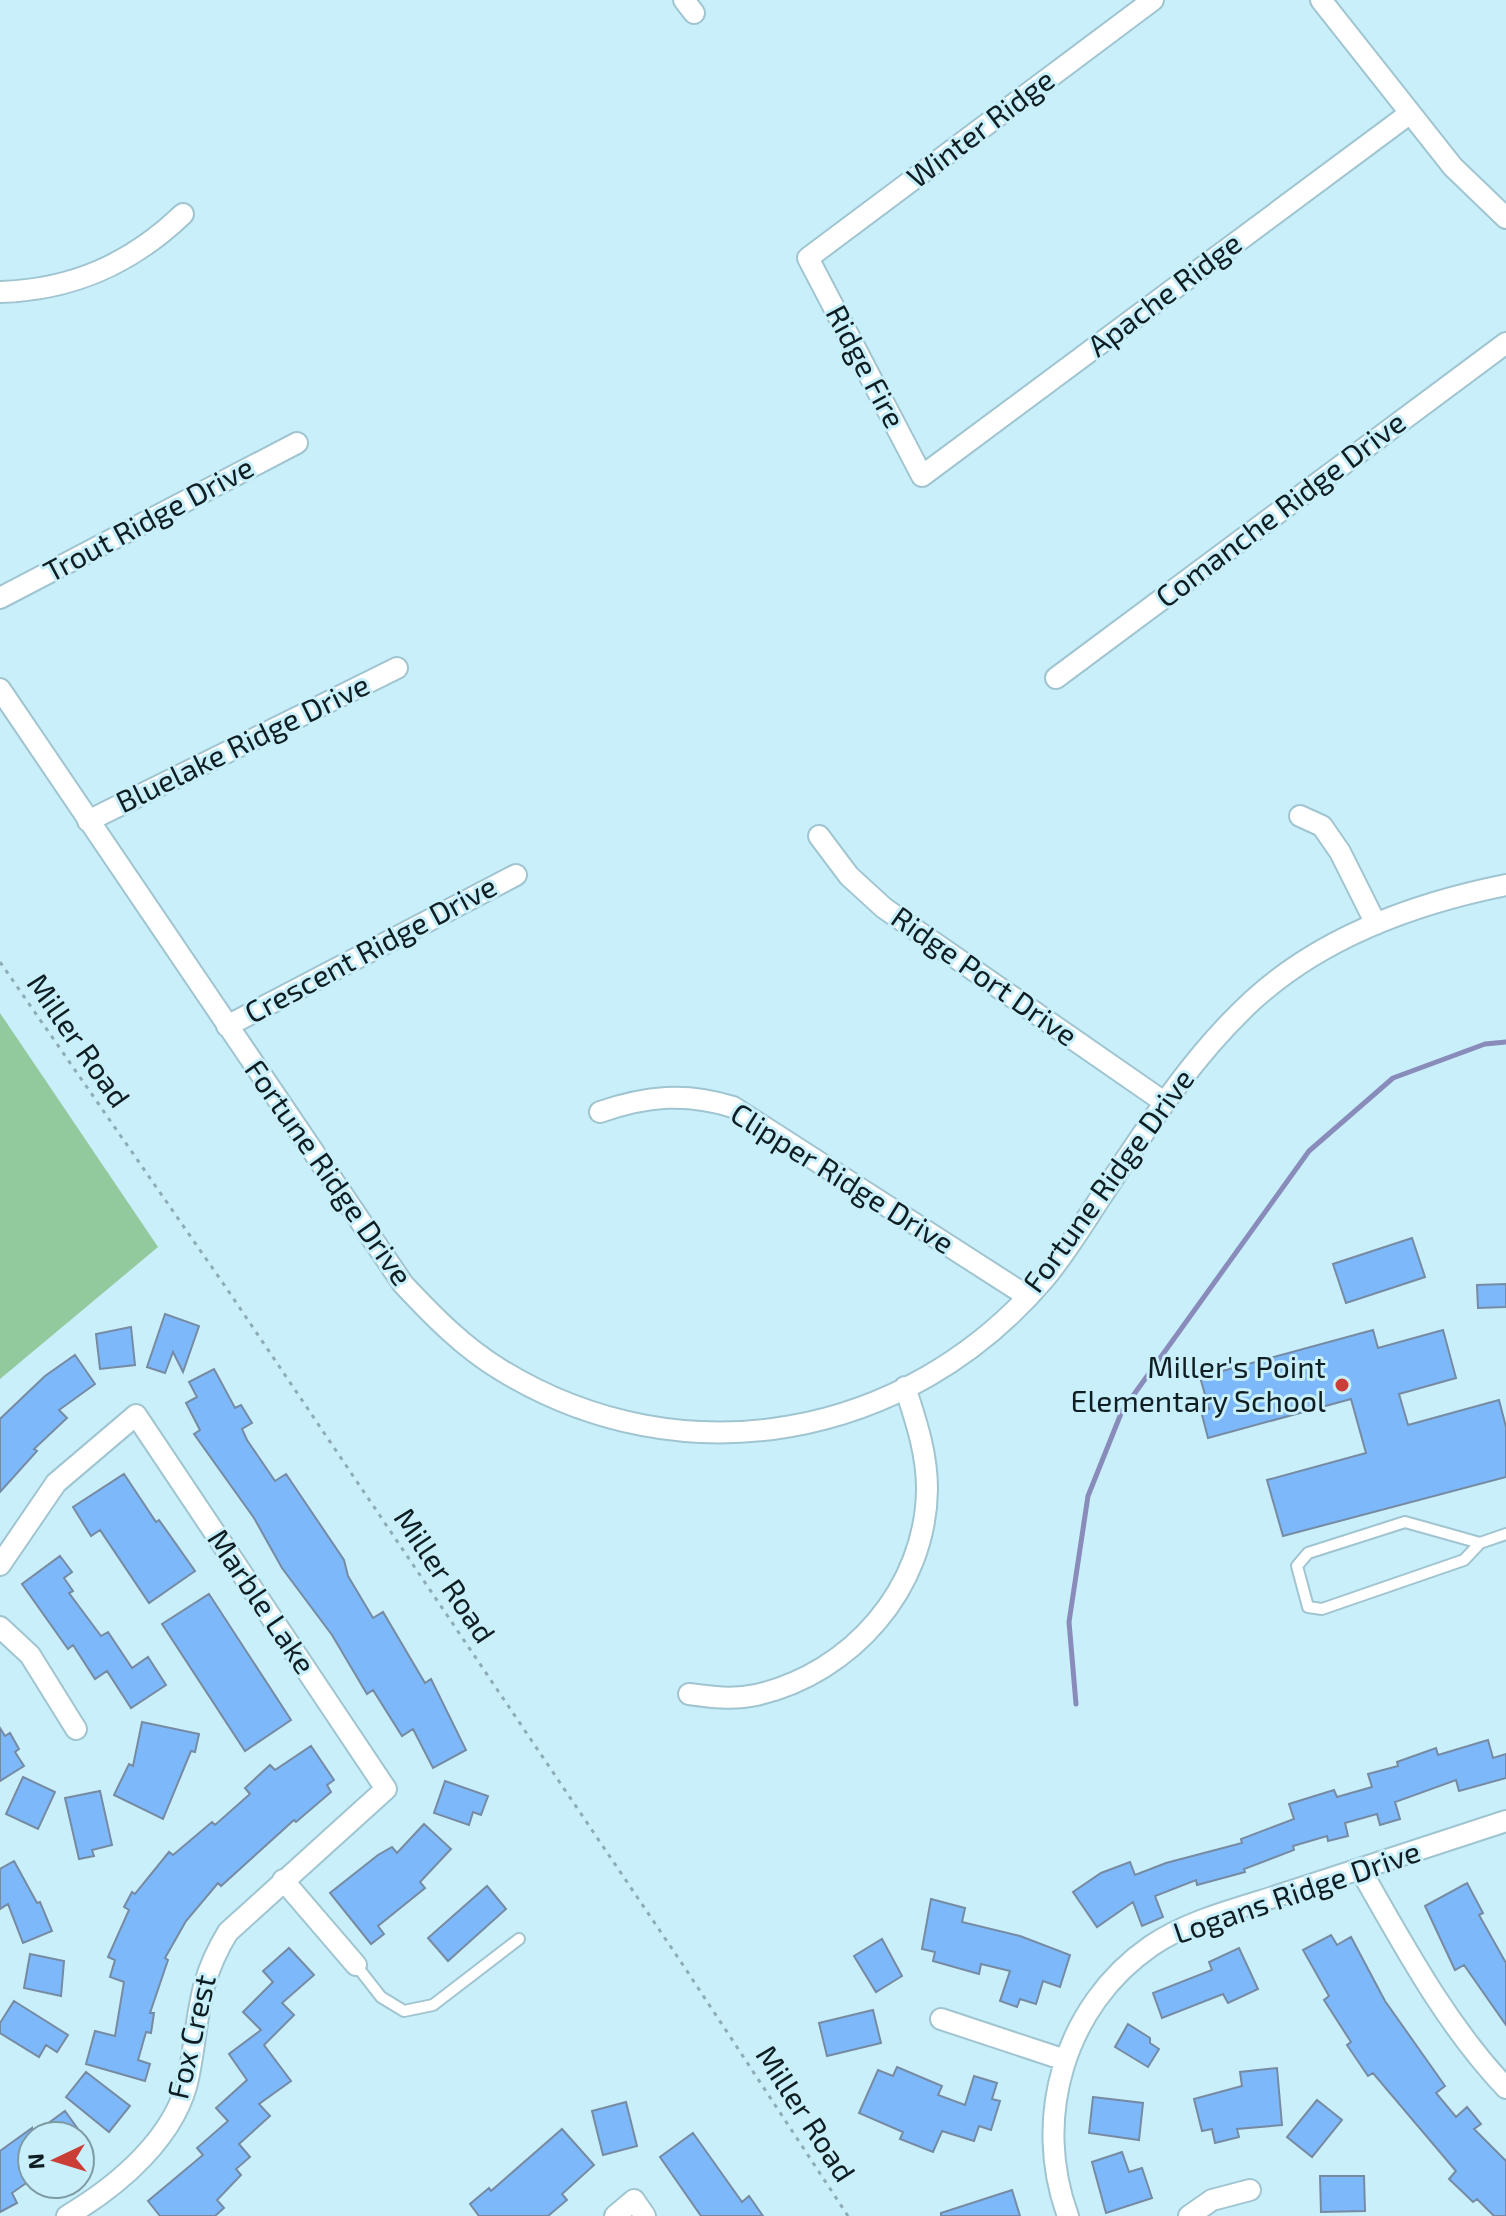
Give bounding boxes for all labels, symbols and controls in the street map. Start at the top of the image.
street label: Winter Ridge [899,60,1060,194]
street label: Apache Ridge [1080,224,1248,363]
street label: Ridge Fire [819,298,914,434]
street label: Comanche Ridge Drive [1148,403,1412,614]
street label: Trout Ridge Drive [37,448,259,589]
street label: Bluelake Ridge Drive [110,665,375,819]
street label: Crescent Ridge Drive [238,867,502,1030]
street label: Ridge Port Drive [885,898,1085,1053]
street label: Miller Road [20,966,139,1114]
street label: Fortune Ridge Drive [238,1052,421,1292]
street label: Fortune Ridge Drive [1014,1061,1201,1299]
street label: Clipper Ridge Drive [725,1094,961,1260]
place label: Miller's Point Elementary School [1071,1348,1326,1418]
marker: Miller's Point Elementary School [1333,1376,1351,1394]
street label: Miller Road [387,1501,504,1649]
street label: Marble Lake [201,1522,324,1680]
street label: Logans Ridge Drive [1168,1832,1424,1950]
street label: Fox Crest [158,1971,222,2102]
street label: Miller Road [749,2038,864,2188]
north arrow [16,2120,96,2200]
text: N [22,2153,49,2170]

